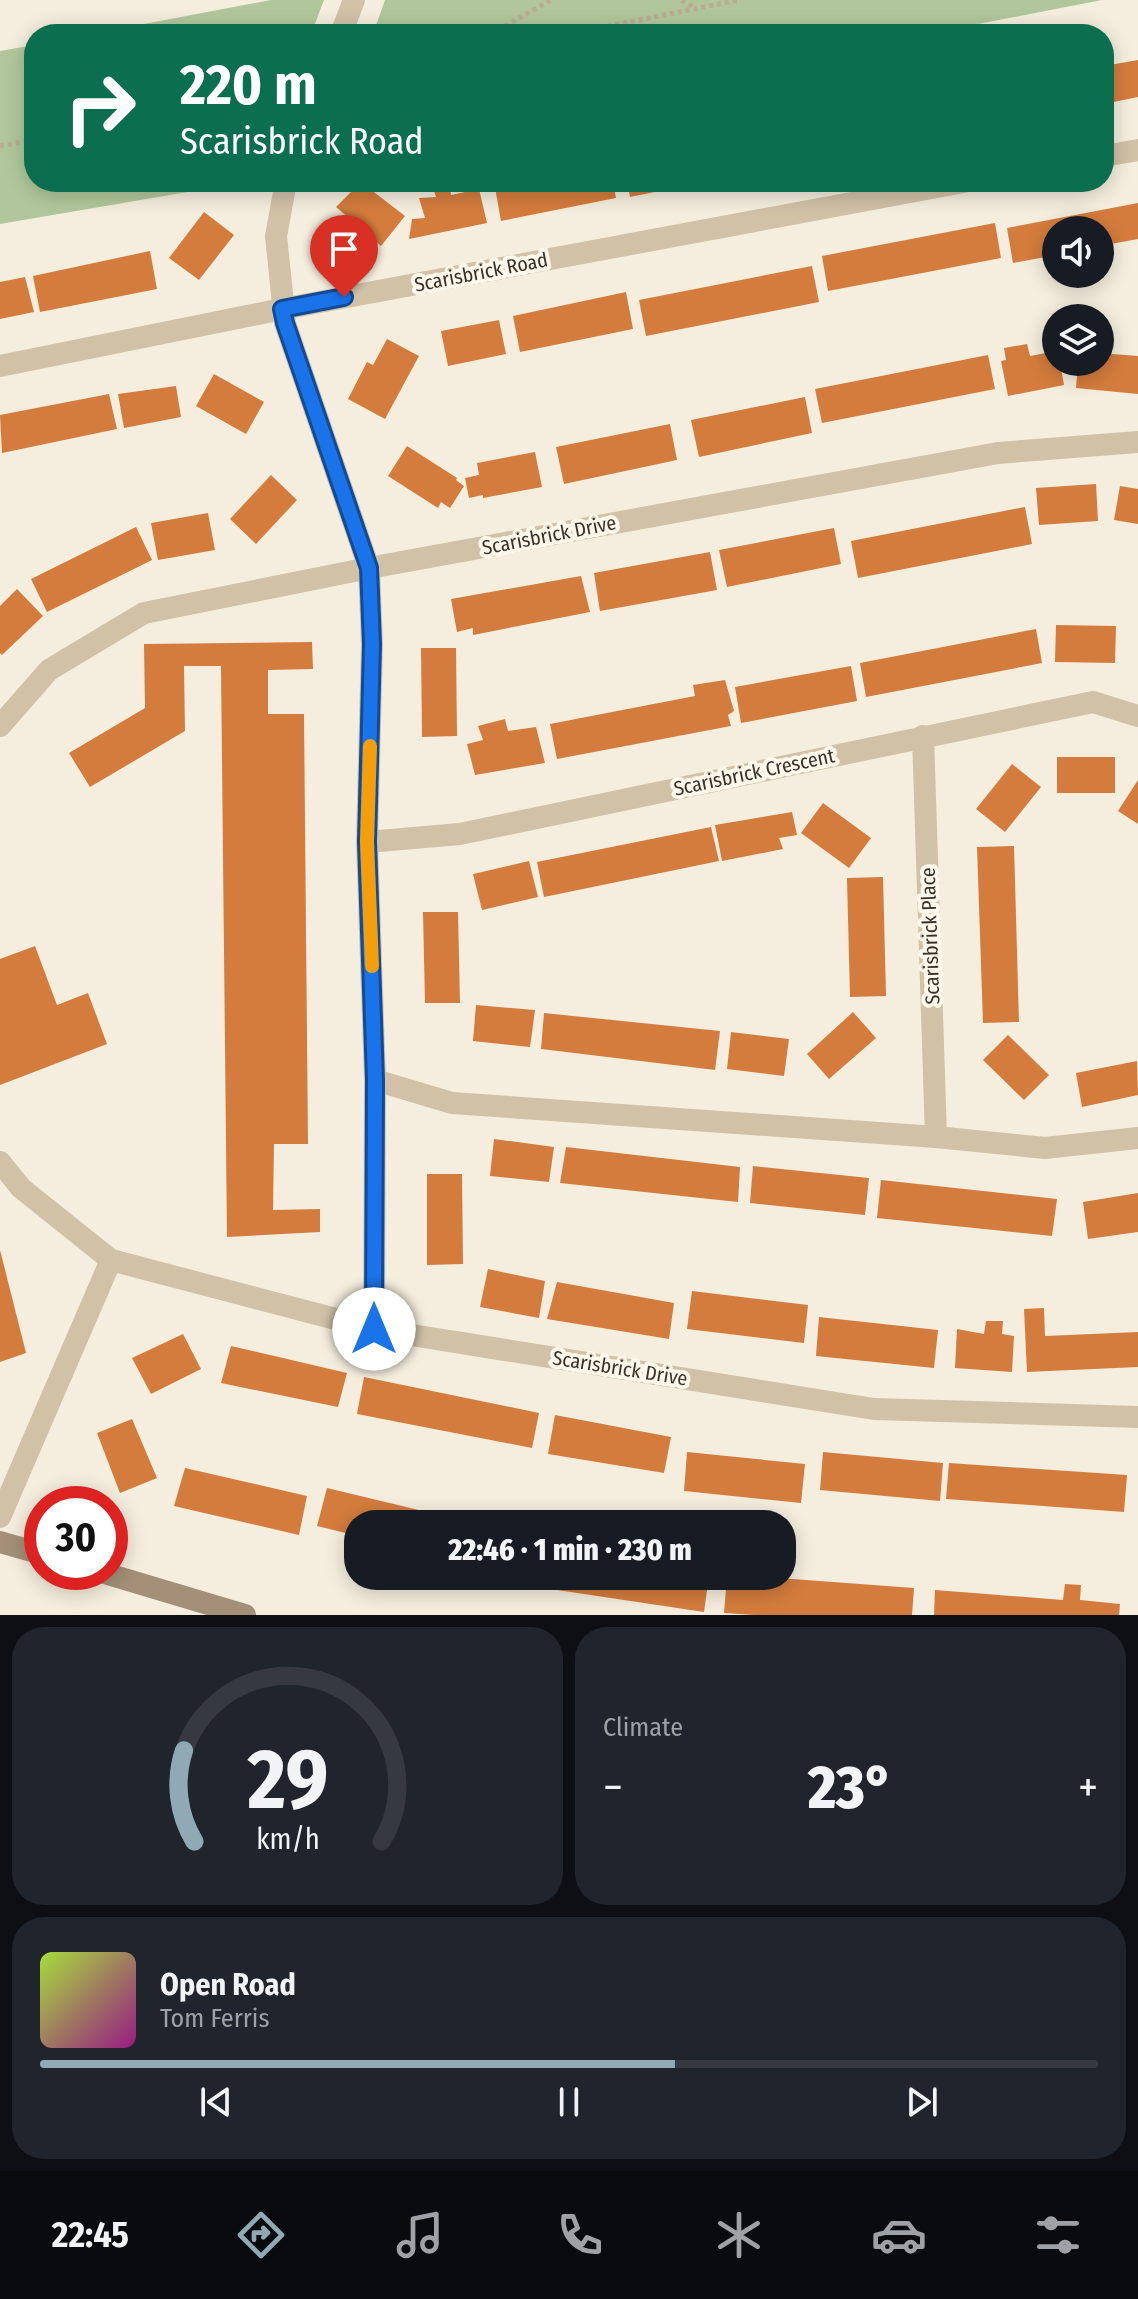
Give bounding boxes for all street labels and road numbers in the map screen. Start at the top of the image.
street label: Scarisbrick Road [412,247,550,297]
street label: Scarisbrick Drive [480,510,618,560]
street label: Scarisbrick Crescent [671,743,837,801]
street label: Scarisbrick Place [916,867,944,1005]
street label: Scarisbrick Drive [551,1345,689,1391]

